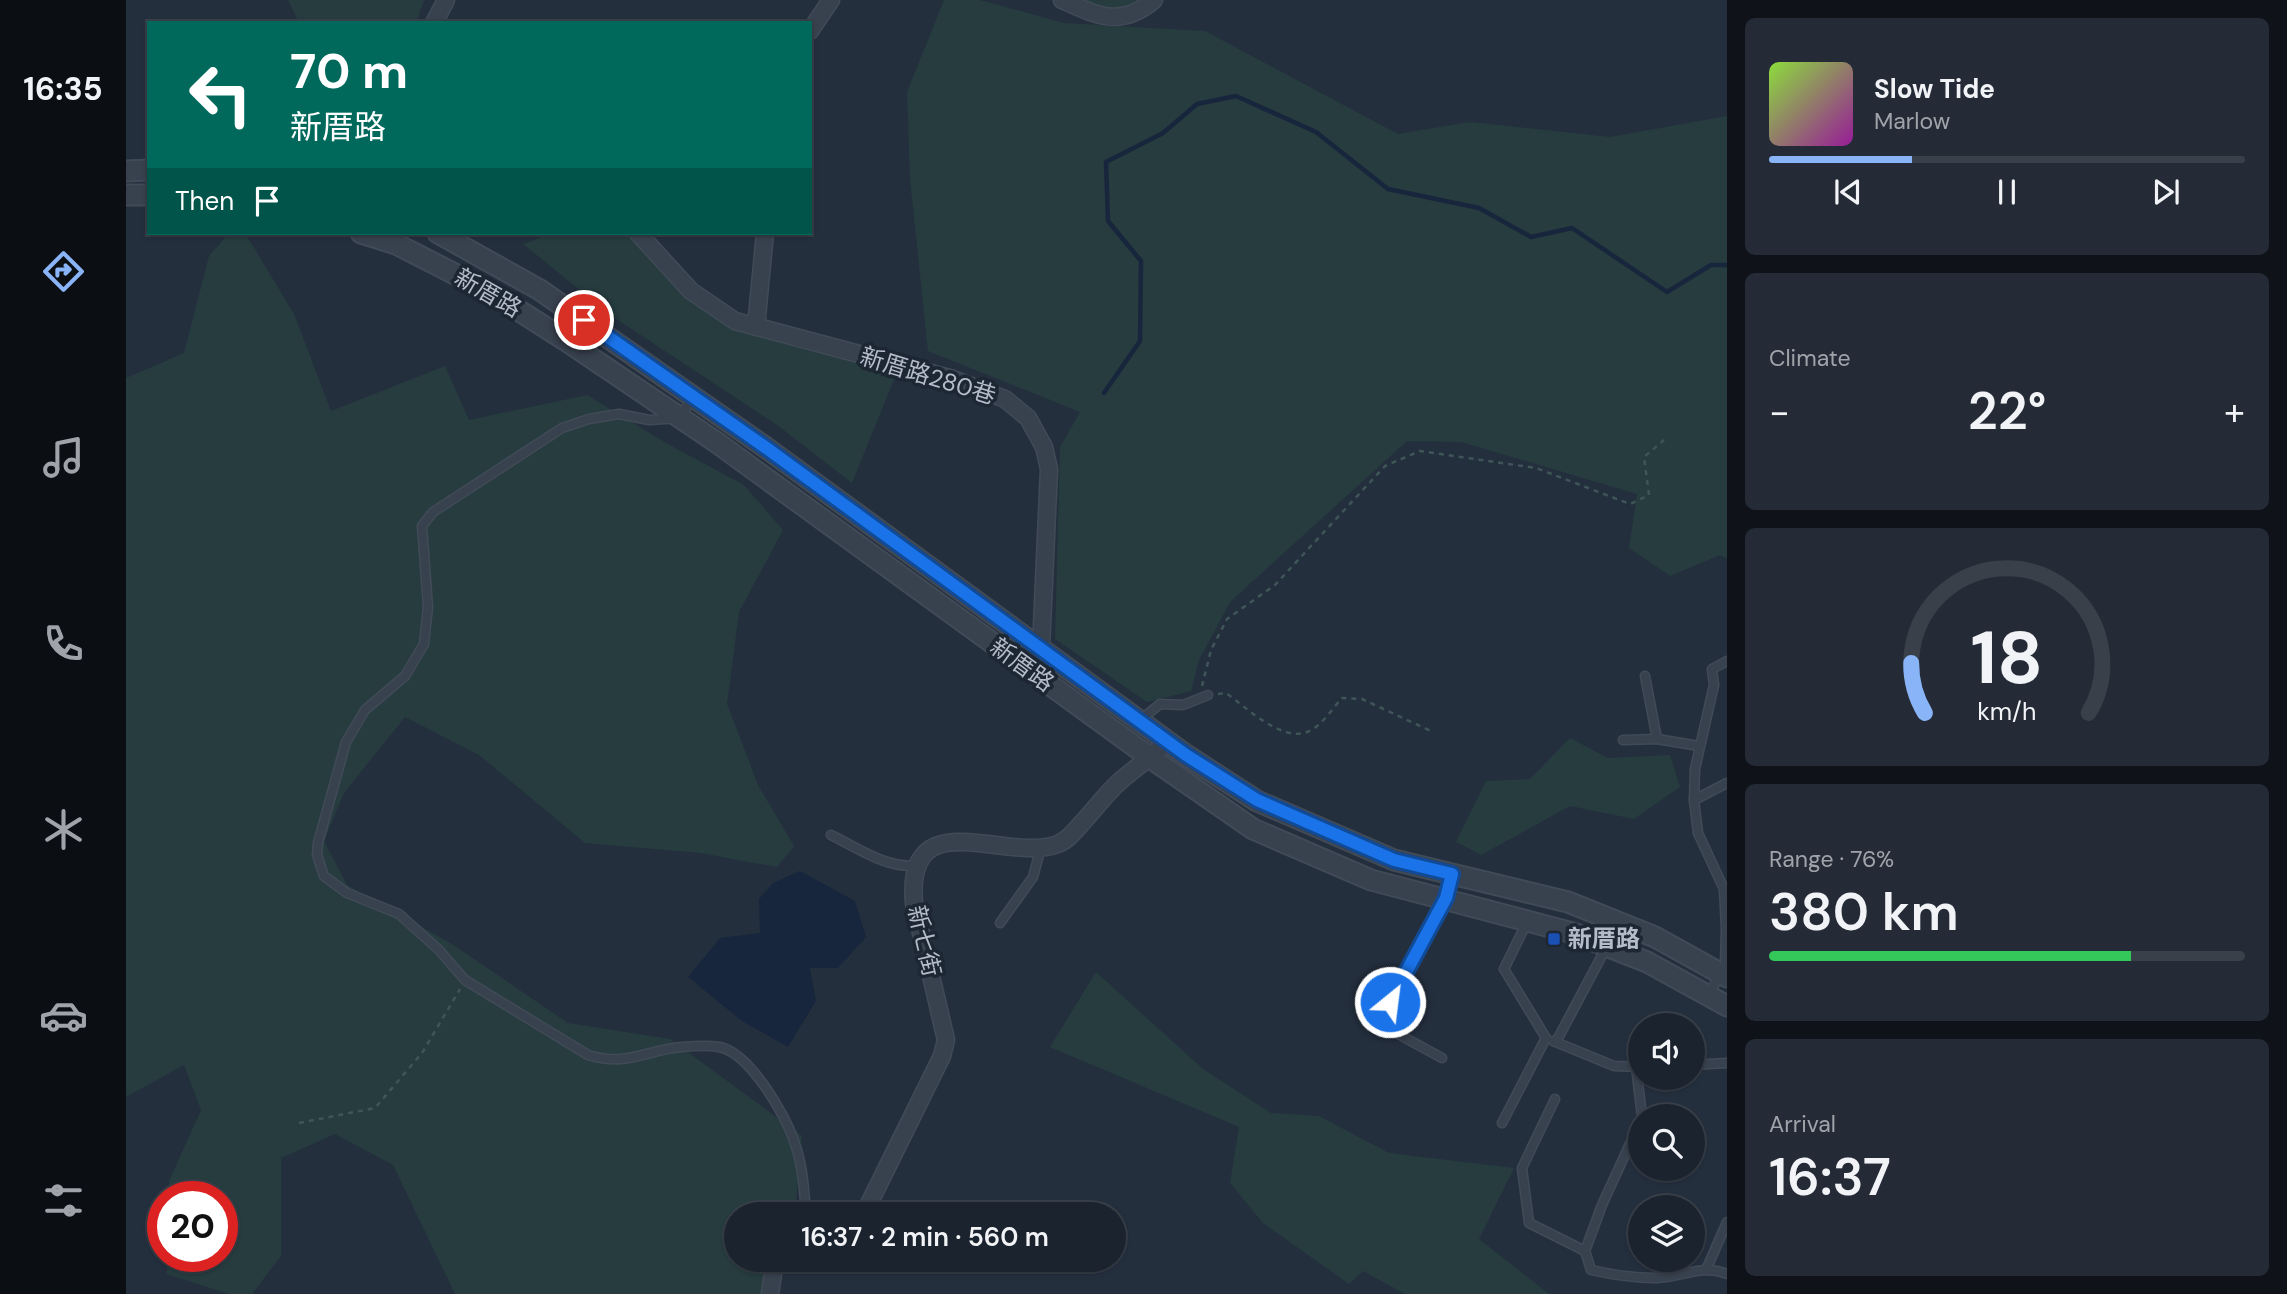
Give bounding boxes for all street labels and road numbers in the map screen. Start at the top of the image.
street label: 新厝路 [449,261,527,324]
street label: 新厝路280巷 [856,340,1000,411]
street label: 新厝路 [984,631,1061,698]
street label: 新七街 [901,902,948,979]

